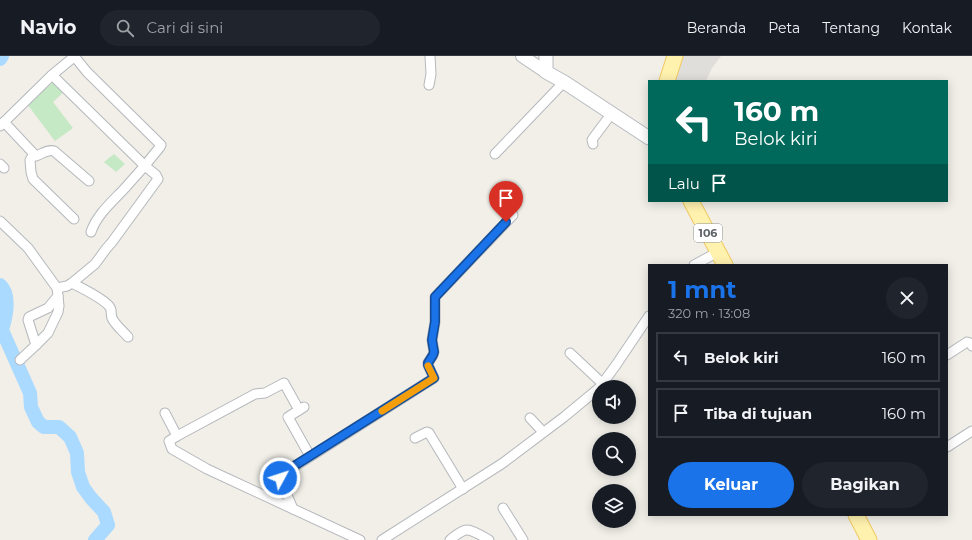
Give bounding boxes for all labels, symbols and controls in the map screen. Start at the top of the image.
search box [100,10,380,46]
text: Navio [20,16,76,39]
icon: search [114,17,136,39]
text: Cari di sini [146,18,223,37]
text: Beranda [687,19,746,37]
text: Peta [768,19,800,37]
text: Tentang [822,19,880,37]
text: Kontak [902,19,952,37]
text: 160 m [734,94,819,128]
icon: left [668,96,720,148]
text: Belok kiri [734,128,818,150]
icon: arrive [708,172,730,194]
text: Lalu [668,174,700,193]
pin [489,181,523,222]
icon: arrive [495,187,517,209]
road number: 106 [694,224,722,242]
text: 1 mnt [668,275,736,304]
button: close [886,277,928,319]
text: 320 m · 13:08 [668,305,750,321]
icon: left [670,346,692,368]
text: Belok kiri [704,348,779,367]
text: 160 m [882,348,926,367]
map controls [592,380,636,528]
button: sound [592,380,636,424]
icon: arrive [670,402,692,424]
text: Tiba di tujuan [704,404,812,423]
text: 160 m [882,404,926,423]
button: search [592,432,636,476]
position arrow [259,457,301,499]
button: Keluar [668,462,794,508]
button: Bagikan [802,462,928,508]
button: layers [592,484,636,528]

